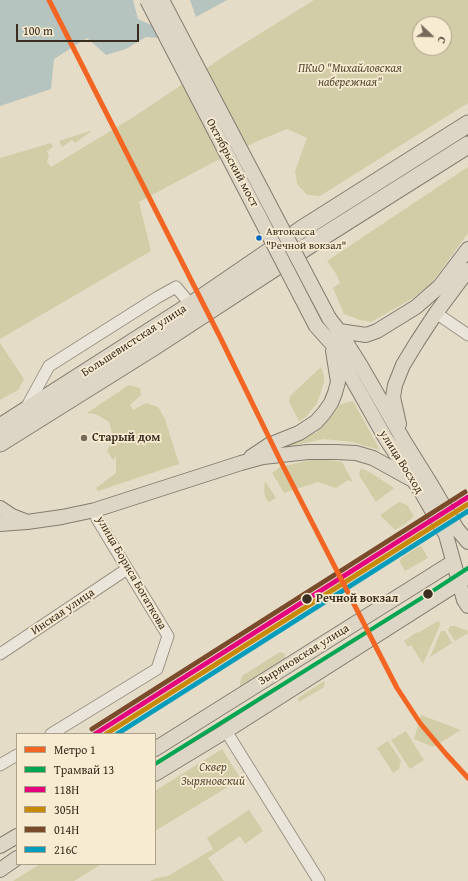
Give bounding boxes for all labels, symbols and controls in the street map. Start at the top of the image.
scale bar [18,16,141,42]
north arrow [412,16,452,56]
text: 100 m [23,22,53,39]
text: С [434,34,451,46]
park label: ПКиО "Михайловская набережная" [298,62,402,90]
street label: Октябрьский мост [203,116,261,210]
place label: Автокасса "Речной вокзал" [266,225,346,251]
marker: Автокасса "Речной вокзал" [254,233,264,243]
street label: Большевистская улица [79,302,189,380]
street label: улица Восход [376,428,426,496]
place label: Старый дом [92,431,160,445]
marker: Старый дом [79,433,89,443]
street label: улица Бориса Богаткова [93,514,169,632]
street label: Инская улица [29,585,97,639]
unlabelled marker [421,587,435,601]
marker: Речной вокзал [300,592,314,606]
place label: Речной вокзал [316,592,398,606]
street label: Зыряновская улица [256,621,352,689]
legend [16,733,156,865]
text: Метро 1 [54,741,96,758]
text: Трамвай 13 [54,761,114,778]
park label: Cквер Зыряновский [181,761,245,789]
text: 118Н [54,781,79,798]
text: 305Н [54,801,79,818]
text: 014Н [54,821,79,838]
text: 216С [54,841,78,858]

